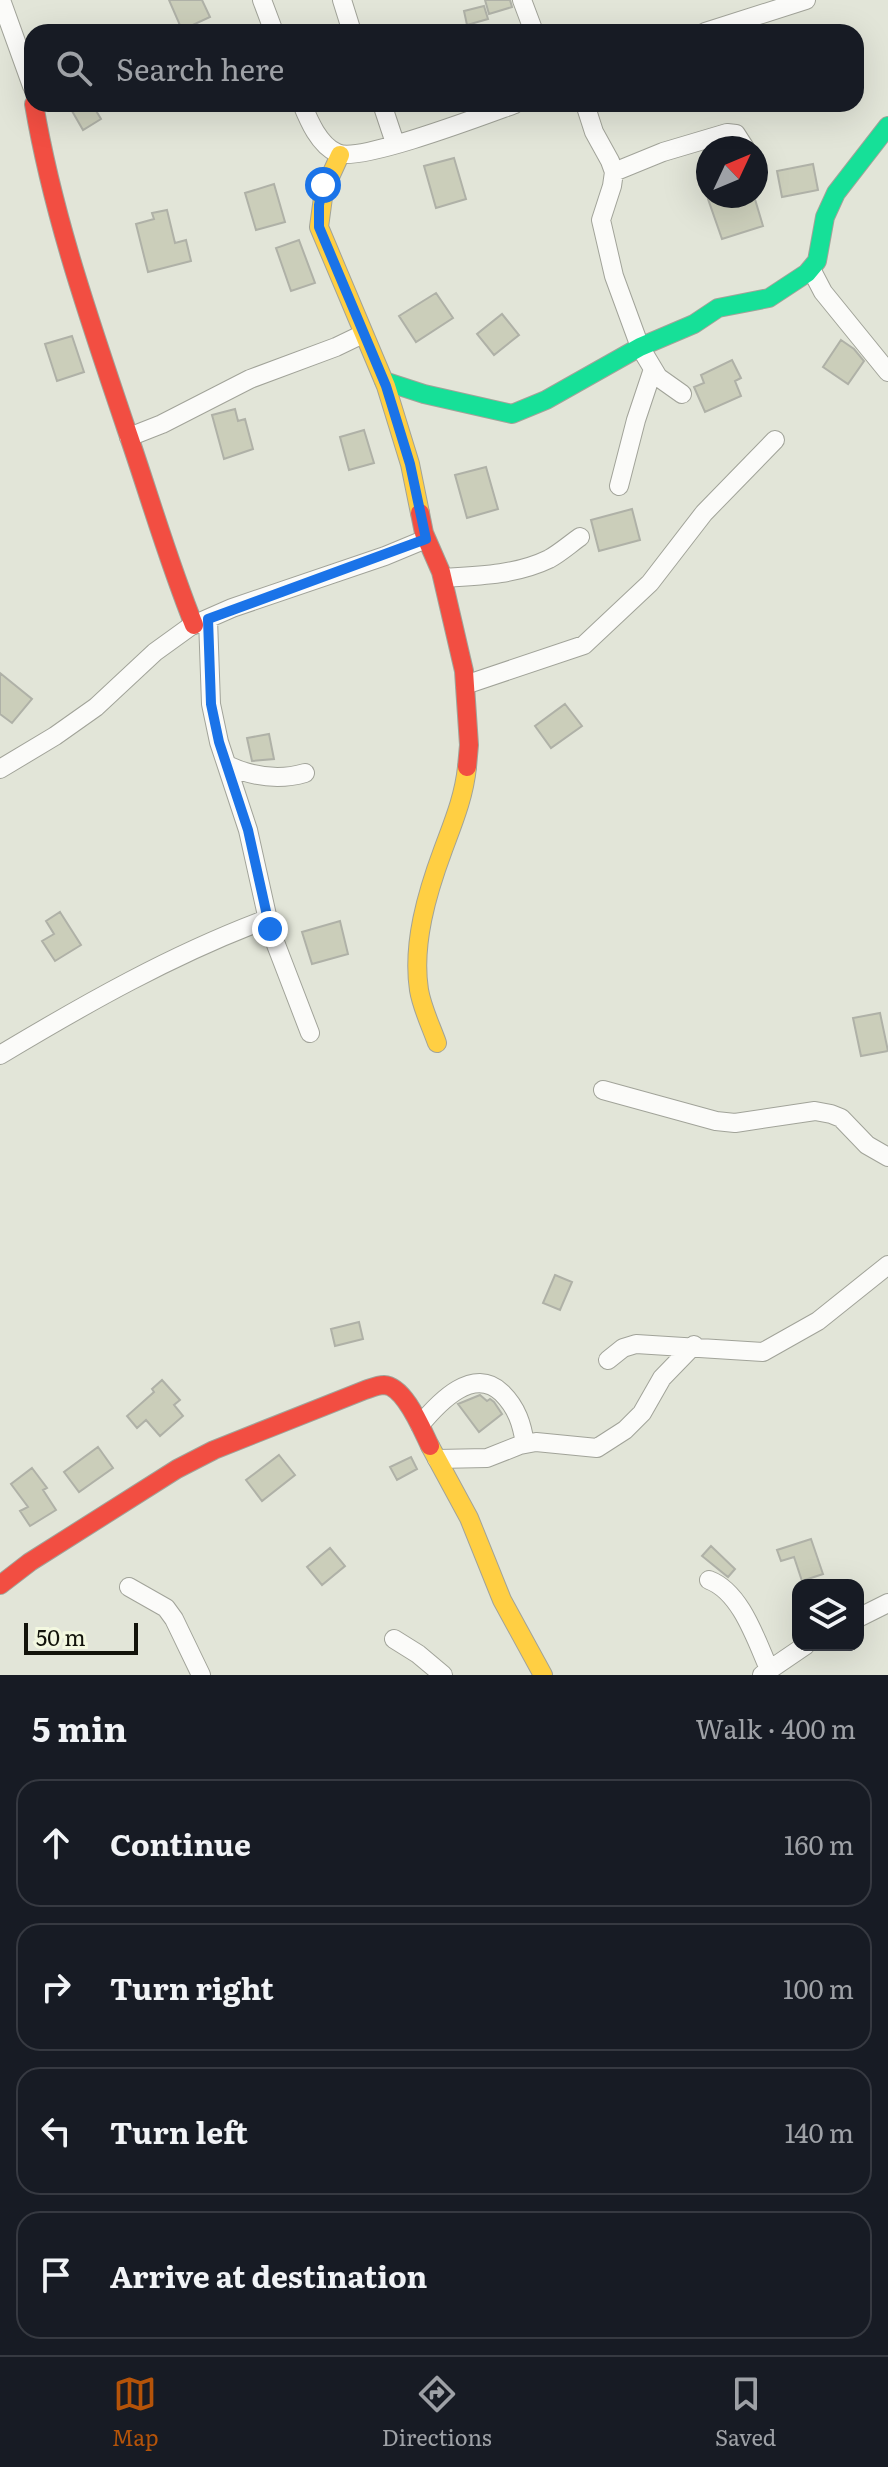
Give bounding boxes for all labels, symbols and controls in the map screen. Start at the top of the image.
search box [24,24,864,112]
icon: search [52,46,96,90]
text: Search here [116,46,284,90]
north arrow [696,136,768,208]
route start [305,167,341,203]
route end [252,911,288,947]
map controls [792,1579,864,1651]
button: layers [792,1579,864,1651]
scale bar [24,1619,138,1655]
text: 50 m [36,1620,86,1653]
text: 5 min [32,1702,127,1752]
text: Walk · 400 m [696,1708,856,1747]
icon: ahead [34,1821,78,1865]
text: Continue [110,1821,251,1865]
text: 160 m [784,1824,854,1863]
icon: right [34,1965,78,2009]
text: Turn right [110,1965,274,2009]
text: 100 m [783,1968,854,2007]
icon: left [34,2109,78,2153]
text: Turn left [110,2109,248,2153]
text: 140 m [785,2112,854,2151]
icon: arrive [34,2253,78,2297]
text: Arrive at destination [110,2253,427,2297]
tab: Map [112,2372,159,2453]
tab: Directions [382,2372,492,2453]
tab: Saved [715,2372,776,2453]

